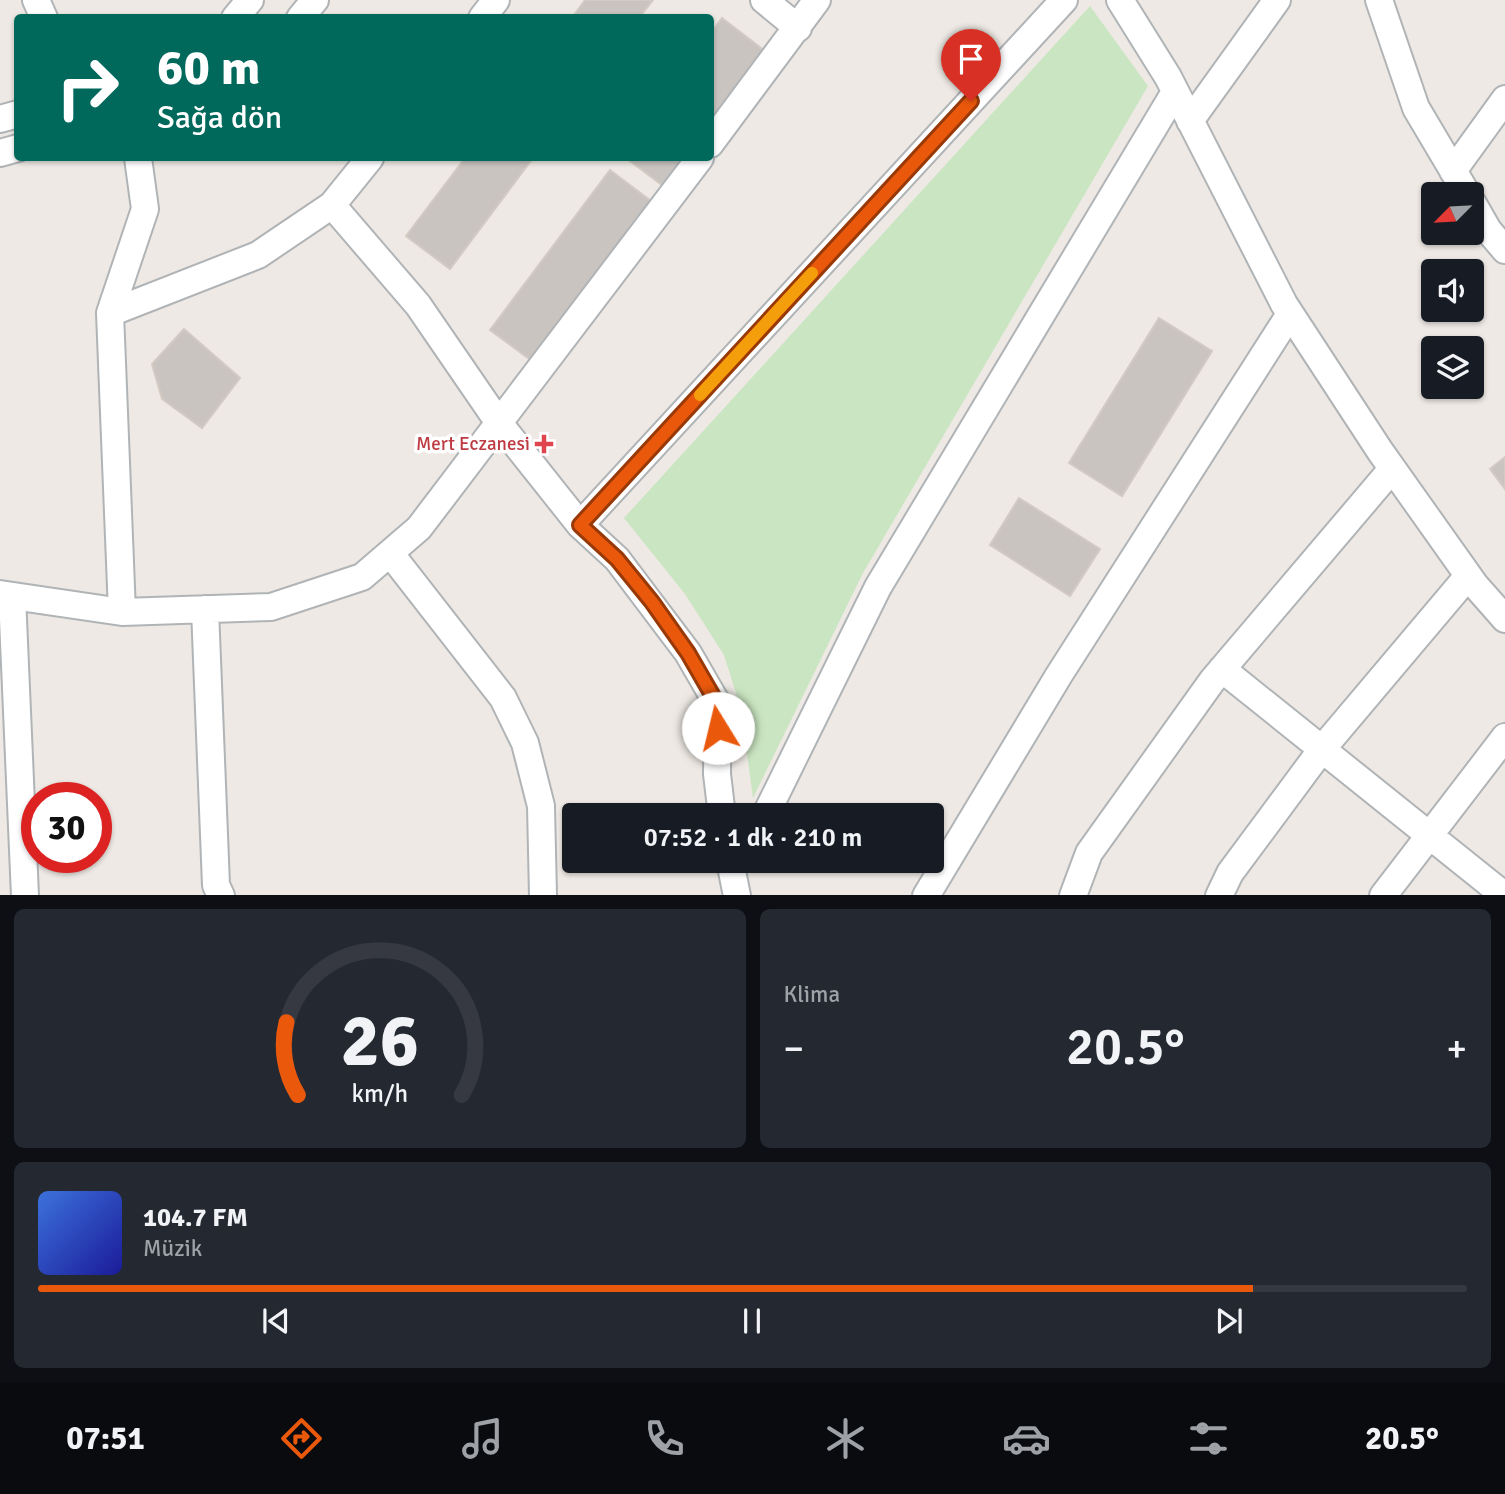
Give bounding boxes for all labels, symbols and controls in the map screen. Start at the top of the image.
pin [941,29,1001,101]
text: 60 m [157,38,260,98]
icon: arrive [952,40,990,78]
icon: right [42,42,133,133]
text: Sağa dön [157,98,282,137]
north arrow [1421,182,1484,245]
map controls [1421,182,1484,399]
button: sound [1421,259,1484,322]
button: layers [1421,336,1484,399]
place label: Mert Eczanesi [416,432,530,456]
marker: Mert Eczanesi [536,436,552,452]
position arrow [681,691,755,765]
speed limit sign: 30 [21,782,112,873]
text: 07:52 · 1 dk · 210 m [644,822,862,854]
text: Klima [784,980,840,1009]
text: 26 [340,997,419,1086]
text: 20.5° [1066,1015,1185,1079]
text: − [784,1025,804,1072]
text: + [1446,1025,1467,1072]
text: km/h [351,1077,408,1108]
text: 104.7 FM [143,1202,248,1234]
text: Müzik [143,1234,202,1263]
icon: previous [257,1302,295,1340]
icon: pause [733,1302,771,1340]
icon: next [1210,1302,1248,1340]
icon: directions [277,1414,326,1463]
icon: music [458,1414,507,1463]
icon: phone [640,1414,689,1463]
icon: climate [821,1414,870,1463]
icon: car [1002,1414,1051,1463]
icon: filters [1184,1414,1233,1463]
text: 07:51 [66,1419,145,1458]
text: 20.5° [1365,1419,1439,1458]

